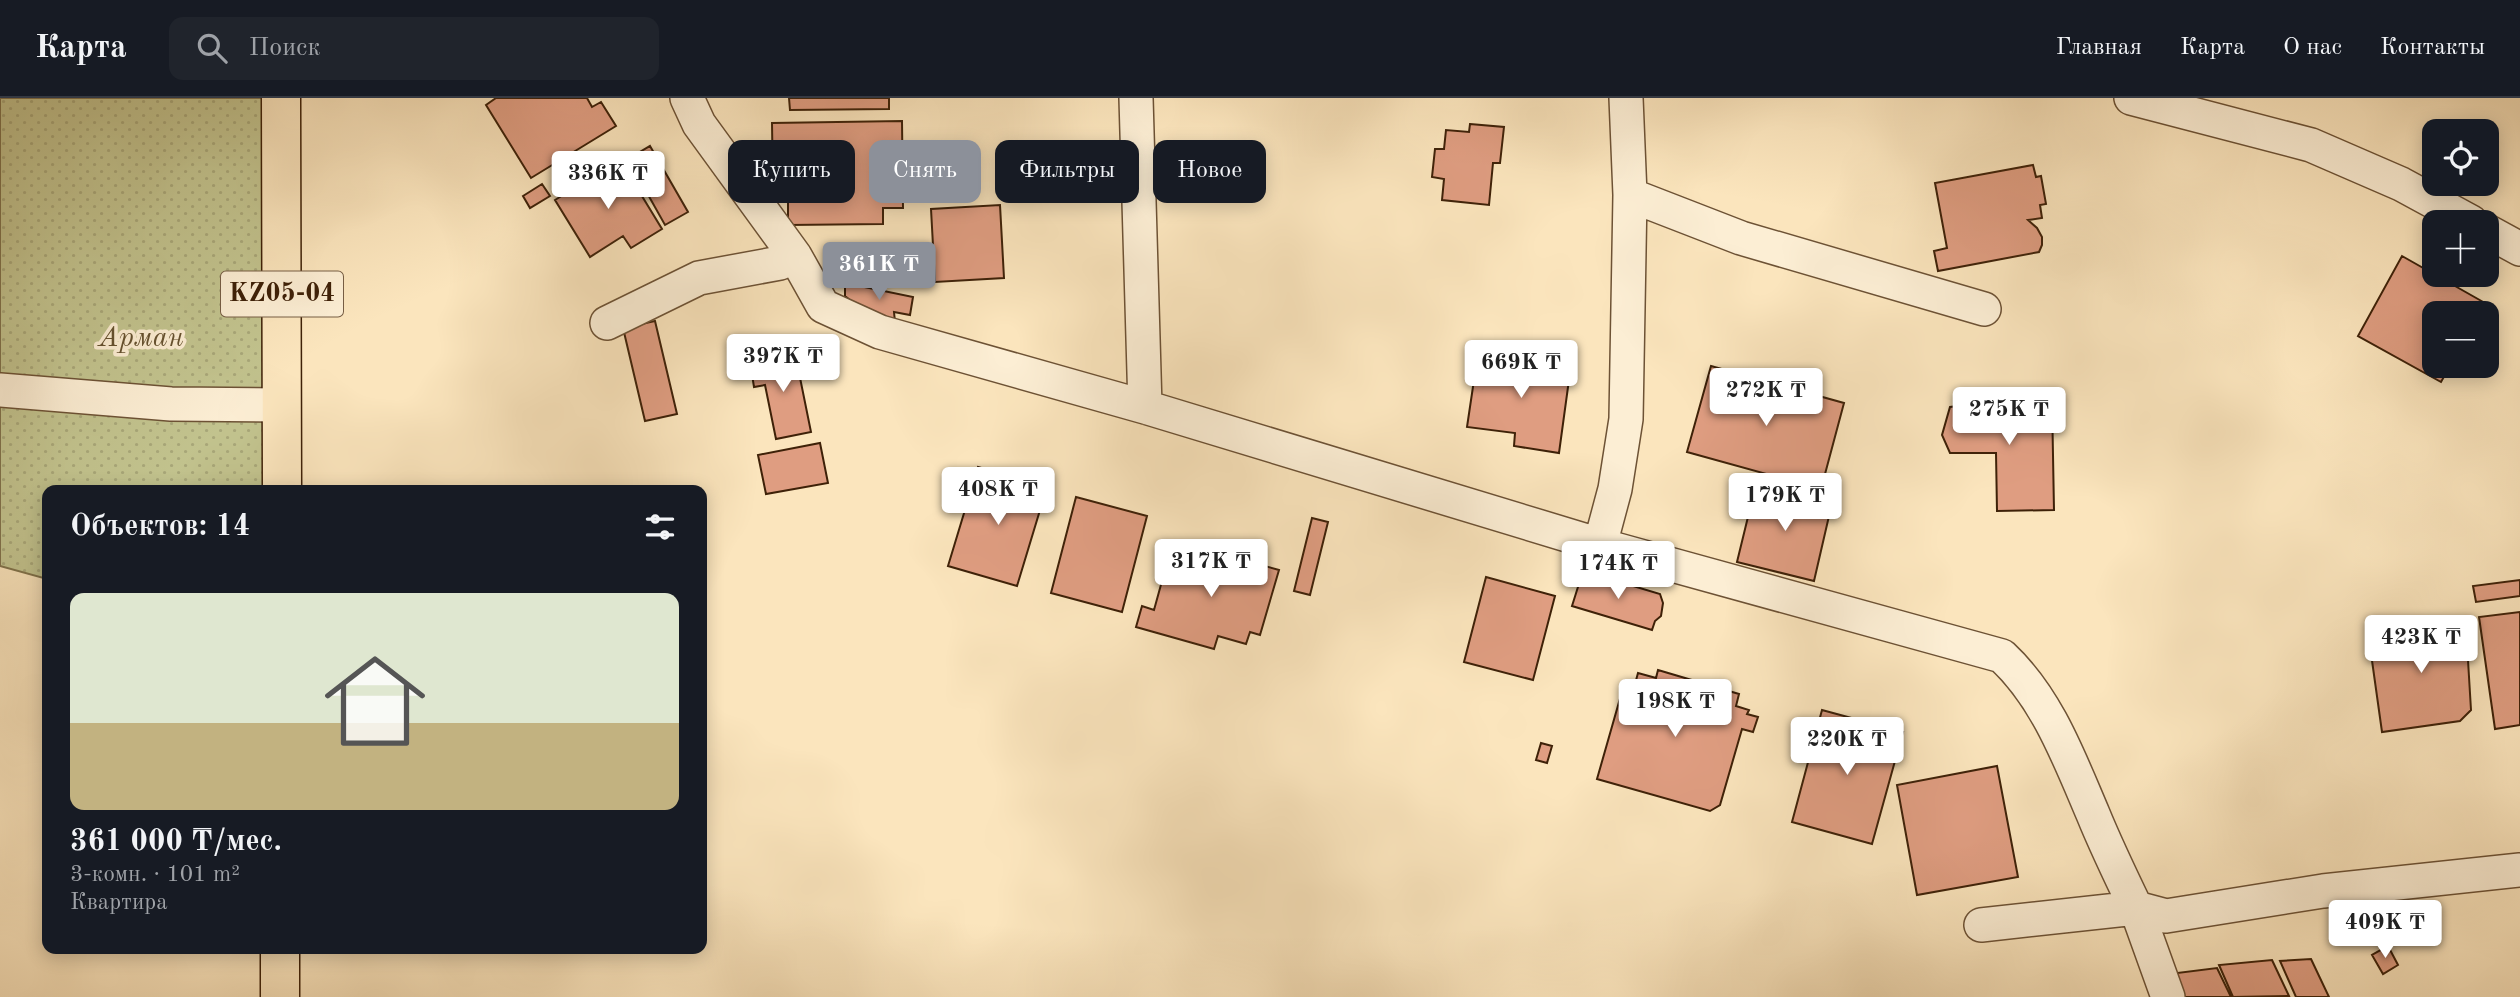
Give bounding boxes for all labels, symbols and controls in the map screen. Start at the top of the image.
search box [169,17,659,80]
icon: search [193,29,231,67]
text: Карта [35,32,127,65]
text: Поиск [249,35,321,61]
text: Главная [2056,36,2142,60]
text: Карта [2180,36,2245,60]
text: О нас [2283,36,2342,60]
text: Контакты [2380,36,2485,60]
map controls [2422,119,2499,378]
button: locate [2422,119,2499,196]
chip: Купить [728,140,855,203]
chip: Снять [869,140,981,203]
chip: Фильтры [995,140,1139,203]
chip: Новое [1153,140,1266,203]
pin: 336K ₸ [551,152,665,211]
text: 336K ₸ [568,162,648,185]
button: + [2422,210,2499,287]
pin: 361K ₸ [822,242,936,302]
text: 361K ₸ [839,253,919,276]
road number: KZ05-04 [221,272,343,316]
button: − [2422,301,2499,378]
park label: Арман [96,325,184,353]
pin: 397K ₸ [726,334,840,394]
pin: 669K ₸ [1464,341,1578,400]
text: 397K ₸ [743,345,823,368]
text: 669K ₸ [1481,351,1561,374]
pin: 272K ₸ [1709,368,1823,428]
text: 272K ₸ [1726,379,1806,402]
pin: 275K ₸ [1952,388,2066,447]
text: 275K ₸ [1969,398,2049,421]
pin: 408K ₸ [941,468,1055,527]
pin: 179K ₸ [1728,474,1842,533]
text: 408K ₸ [958,478,1038,501]
text: 179K ₸ [1745,484,1825,507]
icon: filters [641,508,679,546]
text: Объектов: 14 [70,512,250,542]
pin: 317K ₸ [1154,540,1268,599]
pin: 174K ₸ [1561,542,1675,601]
text: 317K ₸ [1171,550,1251,573]
text: 174K ₸ [1578,552,1658,575]
pin: 423K ₸ [2364,616,2478,675]
text: 423K ₸ [2381,626,2461,649]
icon: home [312,638,438,764]
pin: 198K ₸ [1618,680,1732,739]
text: 198K ₸ [1635,690,1715,713]
pin: 220K ₸ [1790,718,1904,777]
text: 220K ₸ [1807,728,1887,751]
text: 361 000 ₸/мес. [70,827,282,857]
text: 3-комн. · 101 m² [70,863,240,886]
text: Квартира [70,891,168,914]
pin: 409K ₸ [2328,900,2442,960]
text: 409K ₸ [2345,911,2425,934]

